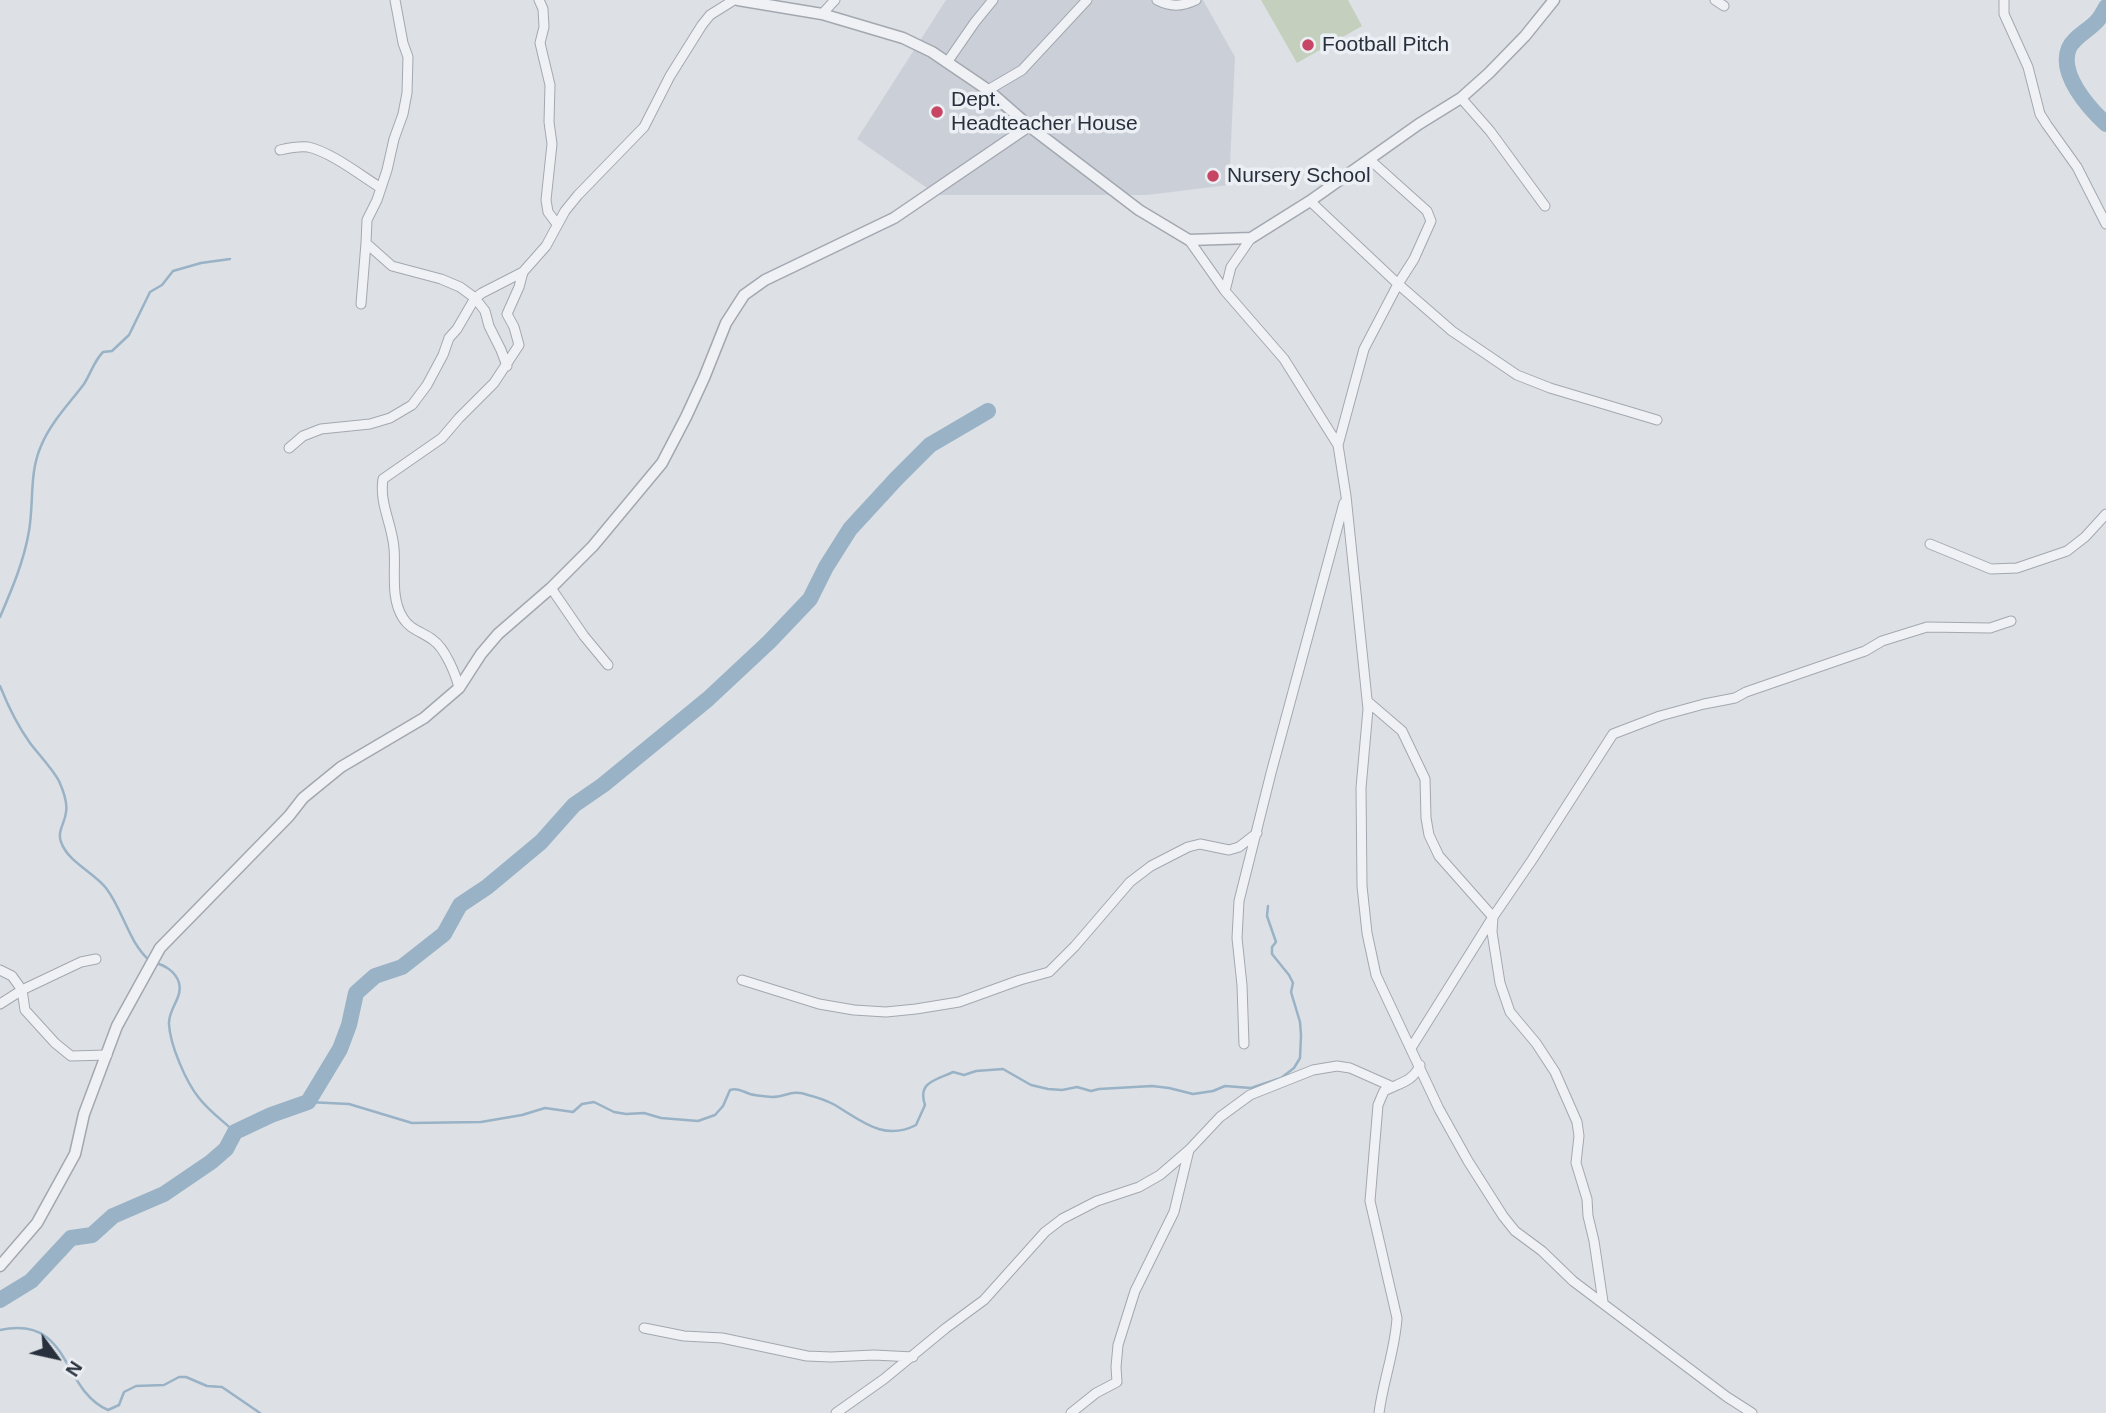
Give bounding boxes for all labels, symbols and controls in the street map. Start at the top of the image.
place label: Football Pitch [1322,32,1449,58]
marker: Football Pitch [1300,37,1316,53]
place label: Dept. Headteacher House [951,87,1138,137]
marker: Dept. Headteacher House [929,104,945,120]
place label: Nursery School [1227,163,1371,189]
marker: Nursery School [1205,168,1221,184]
north arrow [21,1322,91,1392]
text: N [61,1357,87,1380]

